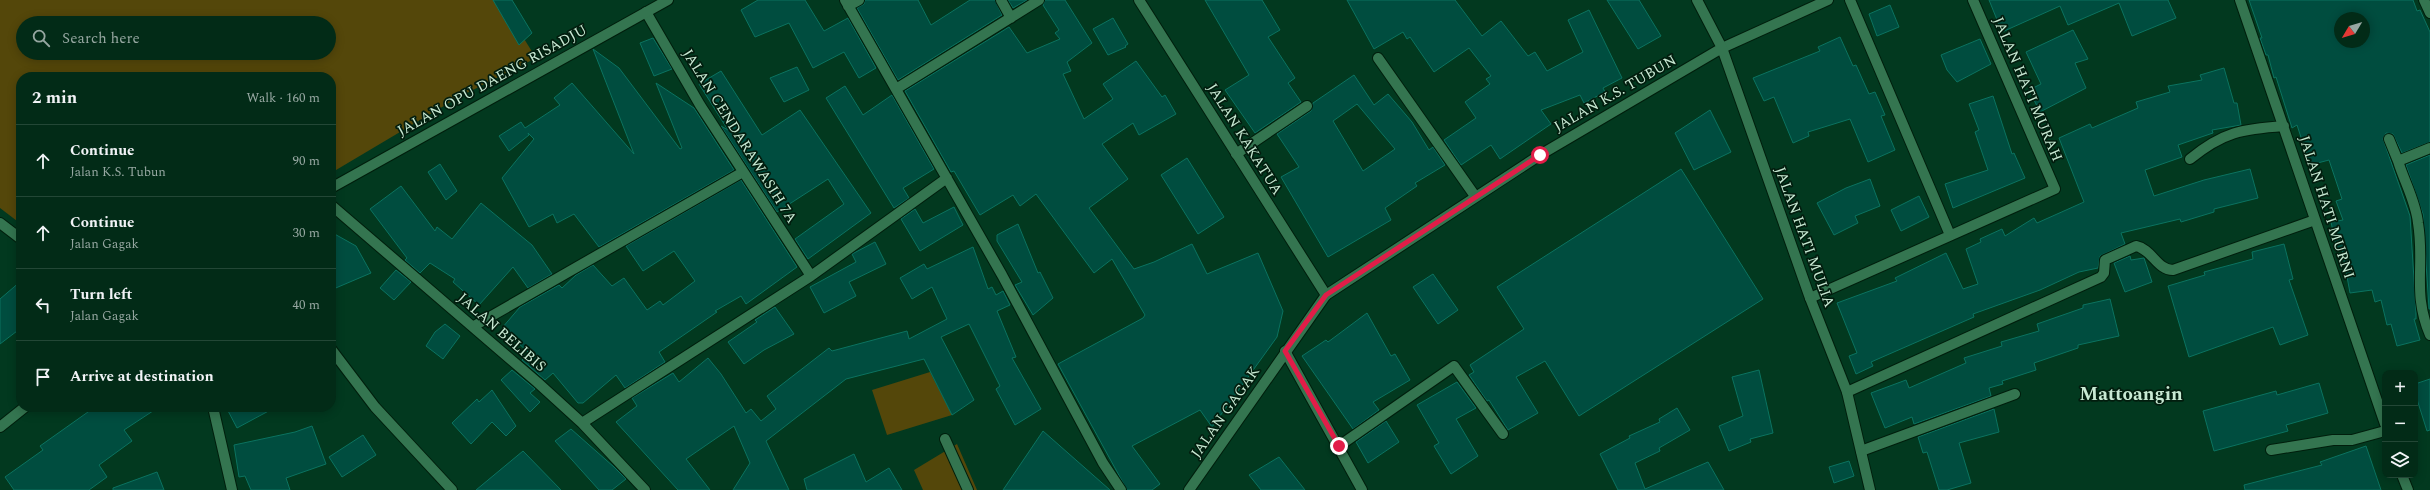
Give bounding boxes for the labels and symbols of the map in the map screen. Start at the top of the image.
north arrow [2334,12,2370,48]
street label: JALAN HATI MURAH [1987,13,2068,165]
street label: JALAN OPU DAENG RISADJU [393,19,591,142]
street label: JALAN CENDARAWASIH 7A [676,45,803,228]
street label: JALAN K.S. TUBUN [1550,49,1681,138]
street label: JALAN KAKATUA [1201,79,1288,200]
street label: JALAN HATI MURNI [2292,133,2361,282]
route start [1531,146,1549,164]
street label: JALAN HATI MULIA [1768,164,1841,311]
street label: JALAN BELIBIS [452,287,551,378]
street label: JALAN GAGAK [1185,361,1266,463]
district label: Mattoangin [2079,380,2183,409]
route end [1330,437,1348,455]

